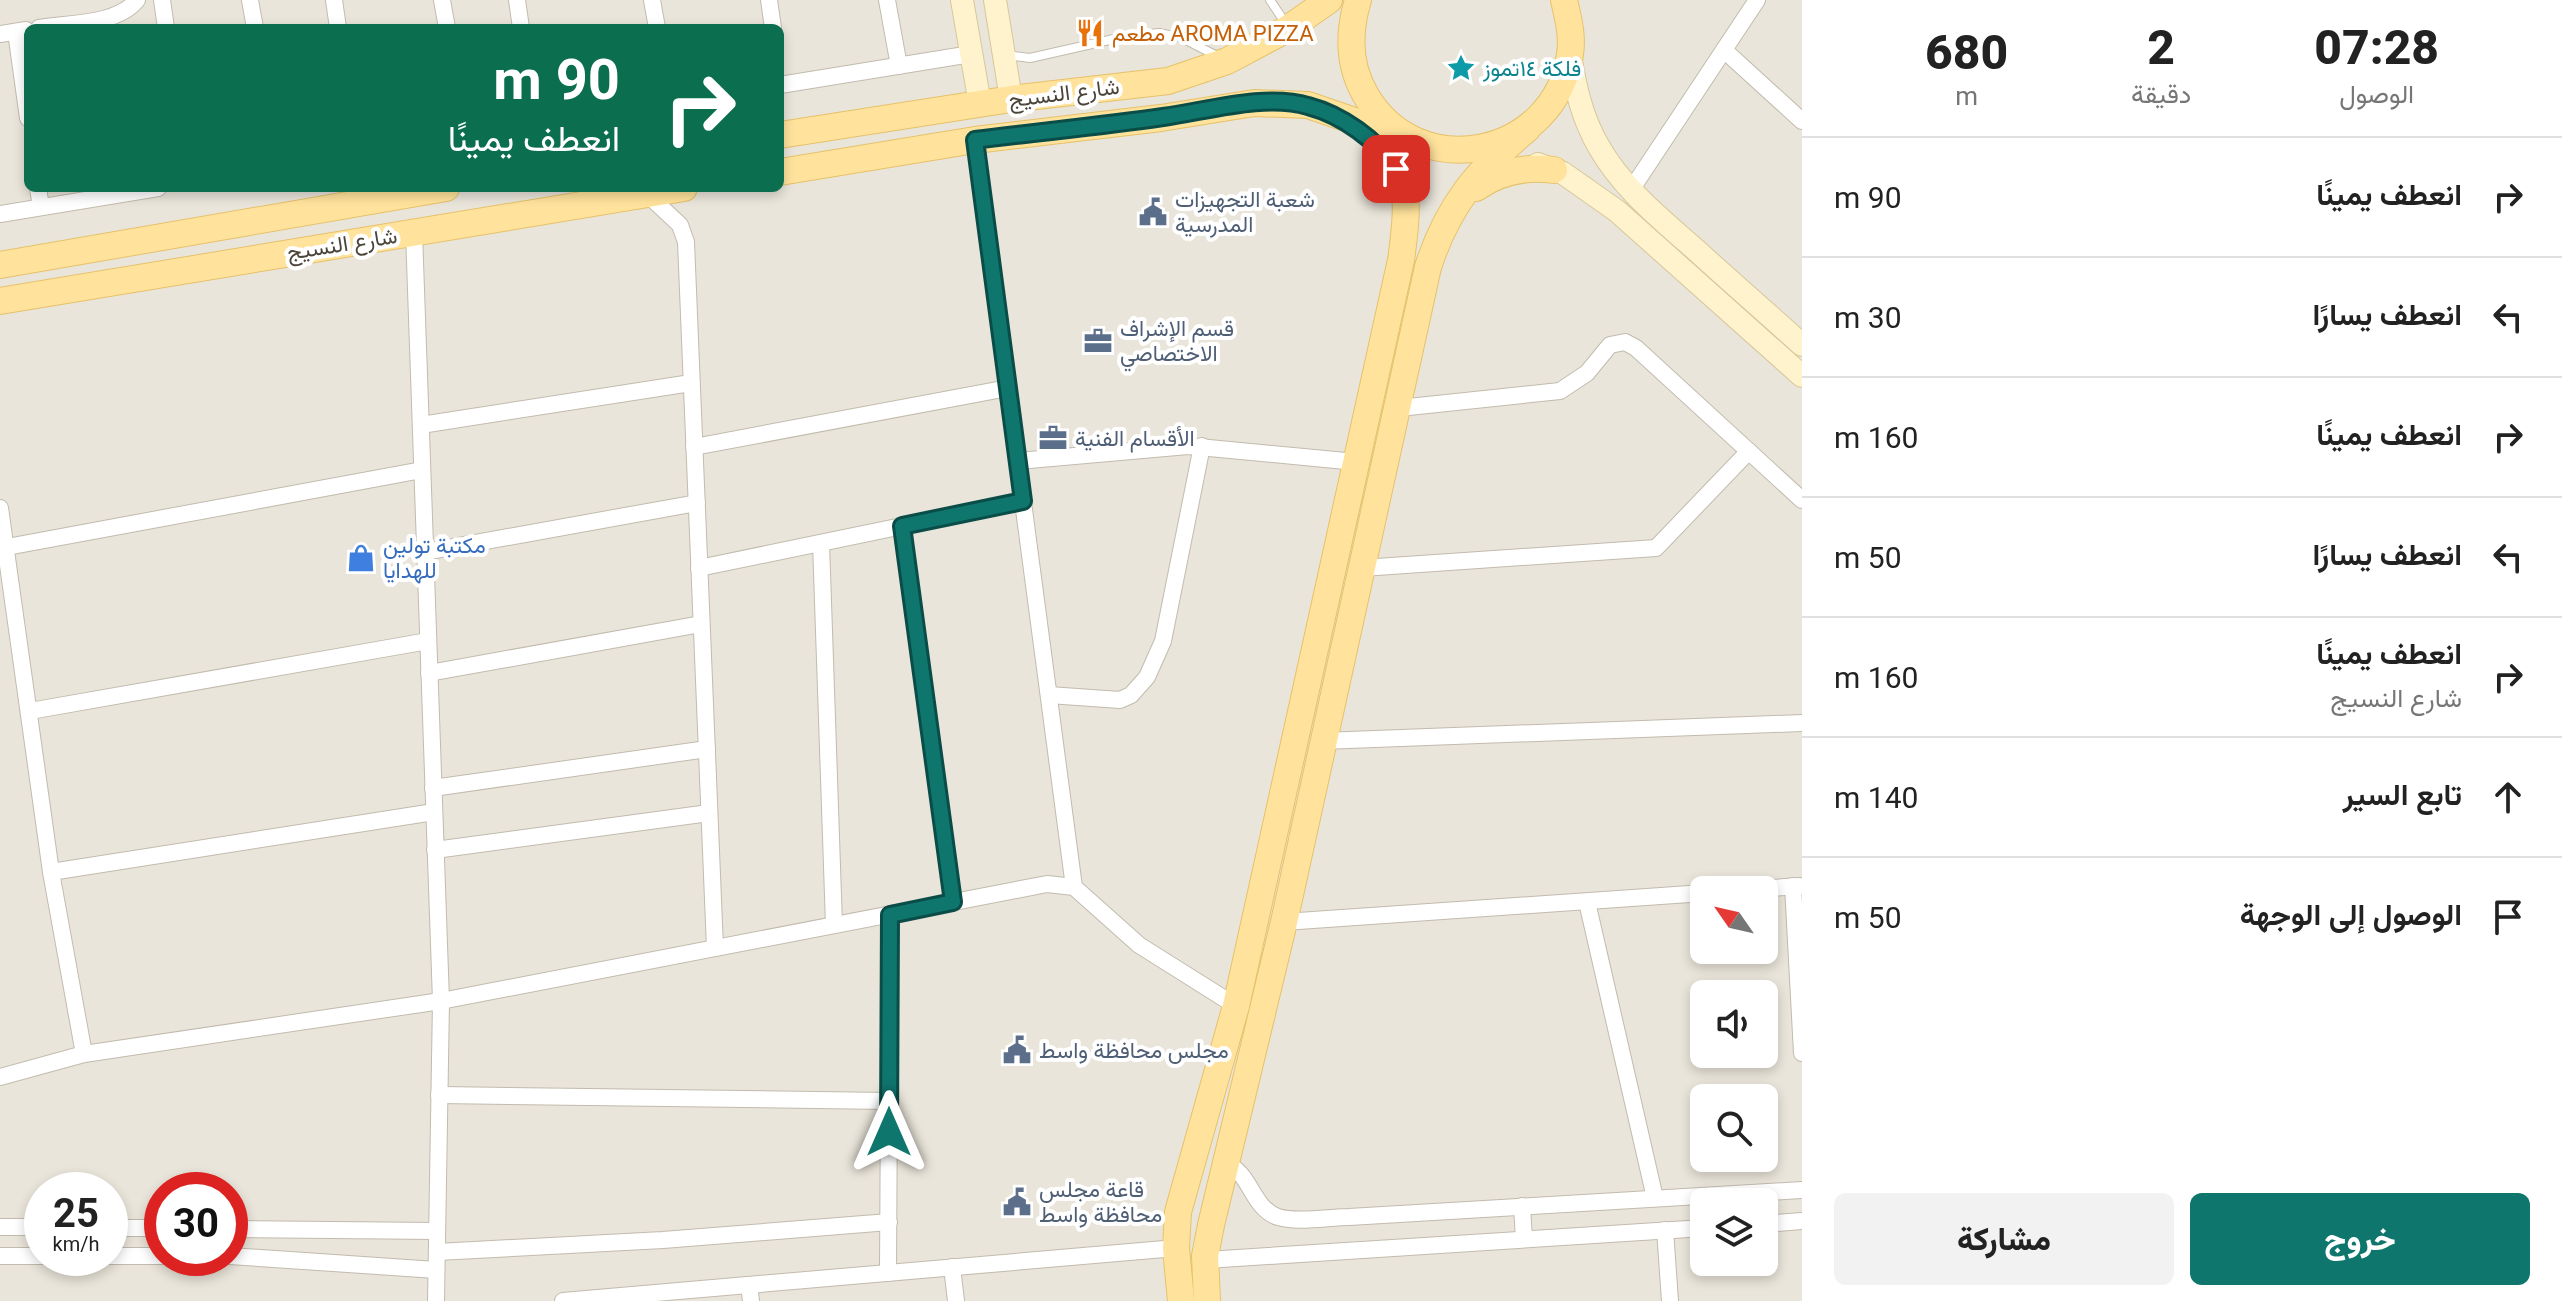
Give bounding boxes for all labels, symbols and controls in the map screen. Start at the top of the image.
restaurant icon: مطعم AROMA PIZZA [1075,18,1105,48]
text: 2 [2147,19,2175,76]
text: 07:28 [2314,19,2439,76]
place label: مطعم AROMA PIZZA [1112,21,1314,48]
text: 680 [1925,24,2008,81]
text: 90 m [493,47,620,113]
place icon: فلكة ١٤تموز [1446,53,1476,83]
icon: right [648,56,752,160]
place label: فلكة ١٤تموز [1482,56,1581,82]
street label: شارع النسيج [1007,74,1121,114]
text: دقيقة [2131,79,2191,109]
text: الوصول [2339,79,2414,109]
text: m [1955,81,1978,111]
text: انعطف يمينًا [448,118,620,160]
pin [1362,135,1430,203]
icon: arrive [1374,147,1418,191]
icon: right [2486,175,2530,219]
text: انعطف يمينًا [2316,177,2462,212]
text: 90 m [1834,180,1902,215]
place label: شعبة التجهيزات المدرسية [1175,187,1315,238]
public building icon: شعبة التجهيزات المدرسية [1138,197,1168,227]
street label: شارع النسيج [285,223,399,267]
icon: left [2486,295,2530,339]
text: انعطف يسارًا [2313,297,2462,332]
text: 30 m [1834,300,1902,335]
place label: قسم الإشراف الاختصاصي [1120,316,1234,372]
office icon: قسم الإشراف الاختصاصي [1083,326,1113,356]
icon: right [2486,415,2530,459]
text: انعطف يمينًا [2316,417,2462,452]
text: 160 m [1834,420,1918,455]
office icon: الأقسام الفنية [1038,423,1068,453]
place label: الأقسام الفنية [1075,426,1195,453]
place label: مكتبة تولين للهدايا [383,533,486,584]
icon: left [2486,535,2530,579]
text: انعطف يسارًا [2313,537,2462,572]
text: 50 m [1834,540,1902,575]
shop icon: مكتبة تولين للهدايا [346,543,376,573]
text: انعطف يمينًا [2316,636,2462,671]
icon: right [2486,655,2530,699]
text: 160 m [1834,660,1918,695]
text: شارع النسيج [2330,683,2462,713]
icon: ahead [2486,775,2530,819]
text: تابع السير [2343,777,2462,812]
text: 140 m [1834,780,1918,815]
north arrow [1690,876,1778,964]
map controls [1690,876,1778,1276]
icon: arrive [2486,895,2530,939]
text: الوصول إلى الوجهة [2240,897,2462,932]
text: 50 m [1834,900,1902,935]
button: sound [1690,980,1778,1068]
public building icon: مجلس محافظة واسط [1002,1035,1032,1065]
place label: مجلس محافظة واسط [1039,1038,1229,1064]
button: search [1690,1084,1778,1172]
position arrow [847,1090,931,1174]
speed limit sign: 30 [144,1172,248,1276]
place label: قاعة مجلس محافظة واسط [1039,1177,1162,1228]
public building icon: قاعة مجلس محافظة واسط [1002,1187,1032,1217]
button: layers [1690,1188,1778,1276]
text: 25 [53,1190,99,1237]
button: مشاركة [1834,1193,2174,1285]
button: خروج [2190,1193,2530,1285]
text: km/h [53,1232,99,1256]

